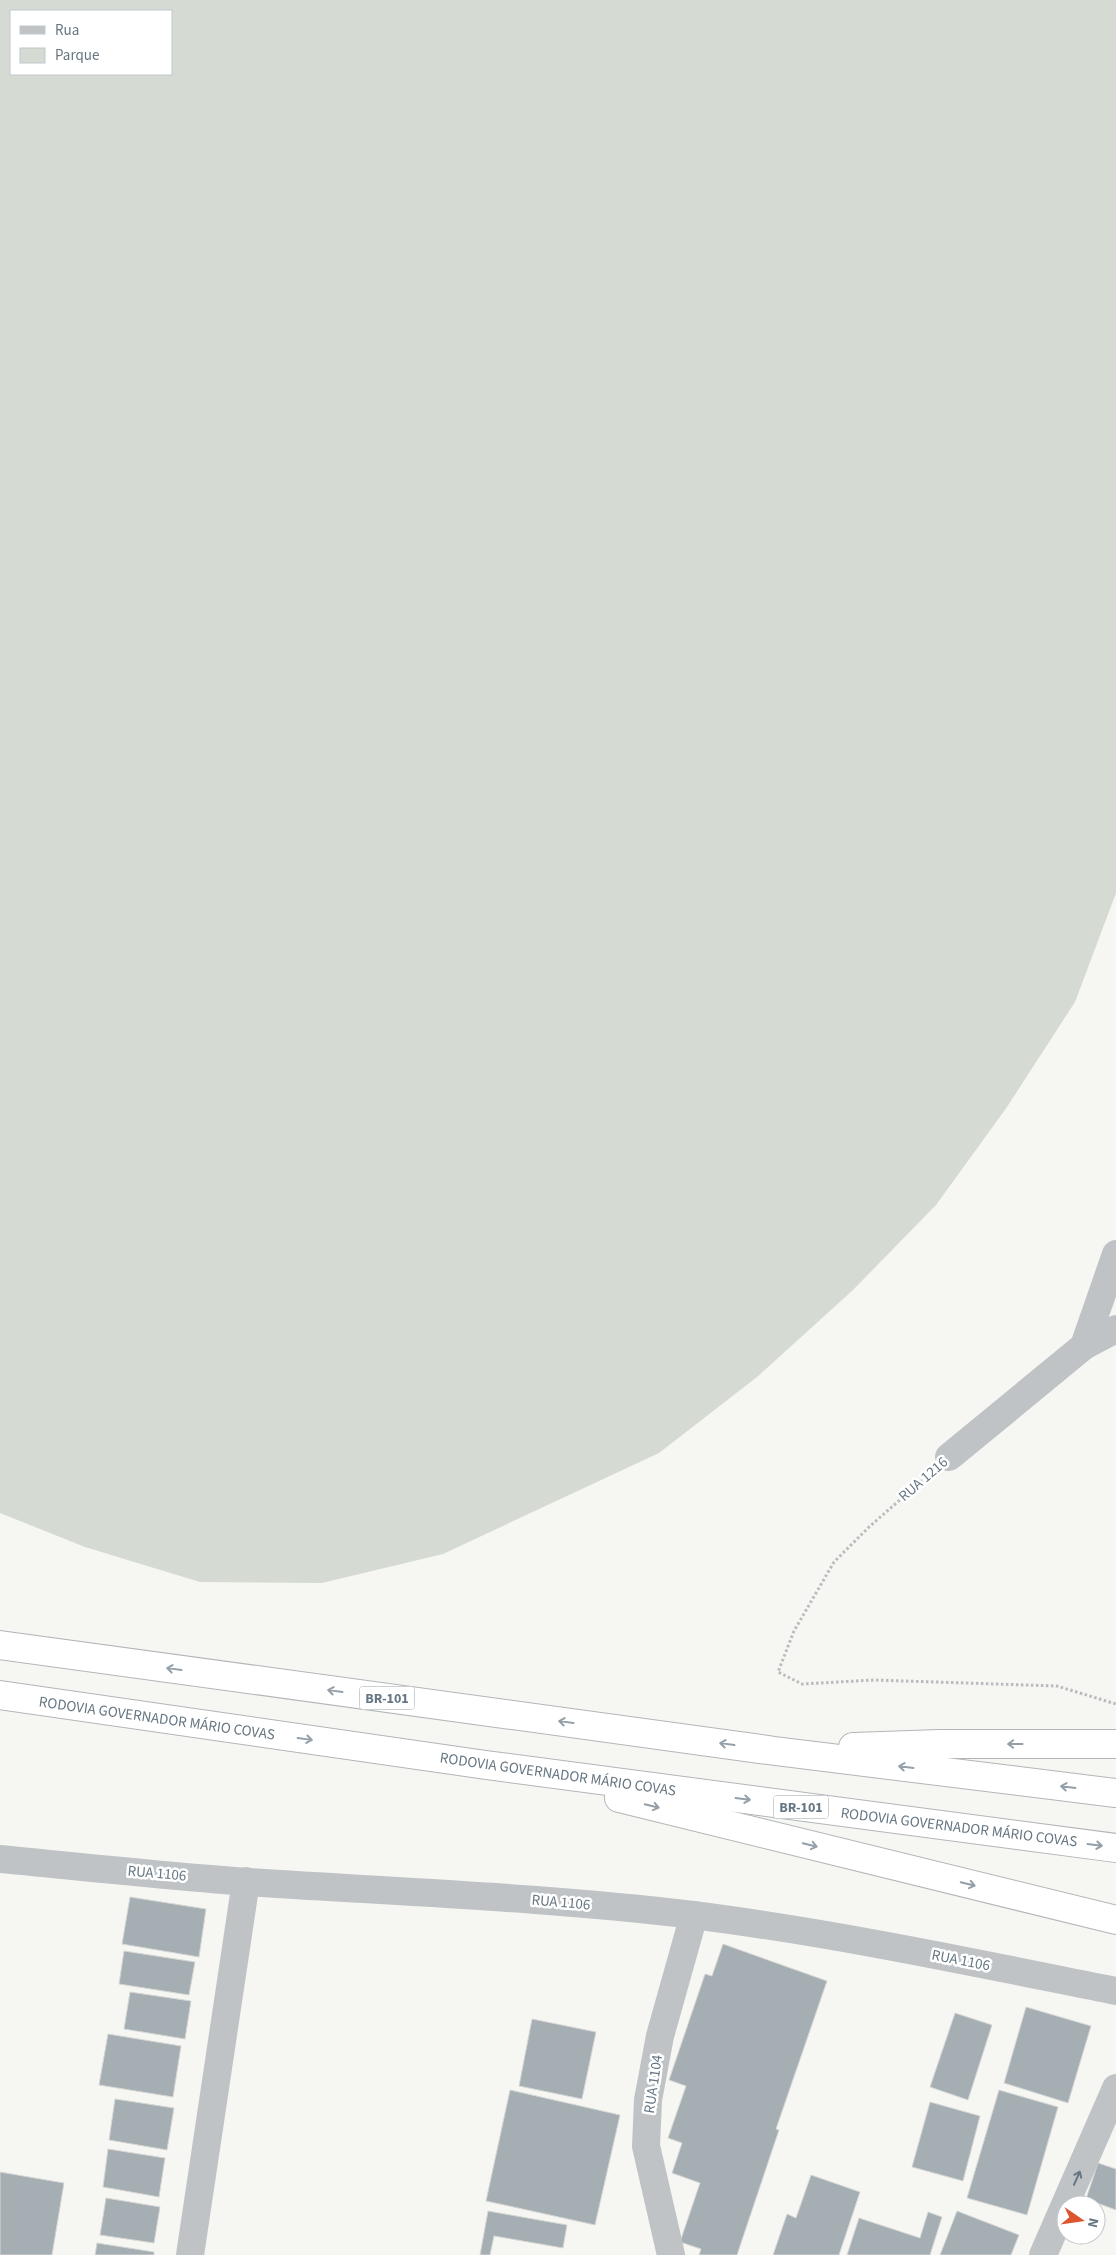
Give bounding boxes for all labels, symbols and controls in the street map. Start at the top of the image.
legend [10,10,172,75]
text: Rua [55,20,79,41]
text: Parque [55,45,99,66]
street label: RUA 1216 [894,1452,952,1507]
one-way arrow [167,1664,183,1674]
one-way arrow [328,1686,344,1696]
road number: BR-101 [360,1686,414,1710]
street label: RODOVIA GOVERNADOR MÁRIO COVAS [37,1692,276,1745]
one-way arrow [558,1717,574,1727]
one-way arrow [296,1735,312,1745]
one-way arrow [719,1739,735,1749]
one-way arrow [1007,1739,1024,1749]
street label: RODOVIA GOVERNADOR MÁRIO COVAS [438,1748,677,1801]
one-way arrow [899,1762,915,1772]
one-way arrow [1060,1782,1076,1792]
one-way arrow [734,1794,750,1804]
road number: BR-101 [774,1795,828,1818]
one-way arrow [644,1802,660,1811]
street label: RODOVIA GOVERNADOR MÁRIO COVAS [839,1803,1078,1852]
one-way arrow [1086,1840,1102,1850]
one-way arrow [802,1841,818,1850]
street label: RUA 1106 [127,1860,187,1887]
one-way arrow [959,1880,975,1889]
street label: RUA 1106 [531,1889,591,1916]
street label: RUA 1106 [930,1945,992,1976]
street label: RUA 1104 [639,2053,668,2115]
one-way arrow [1072,2171,1082,2186]
north arrow [1056,2195,1106,2245]
text: N [1082,2216,1103,2229]

